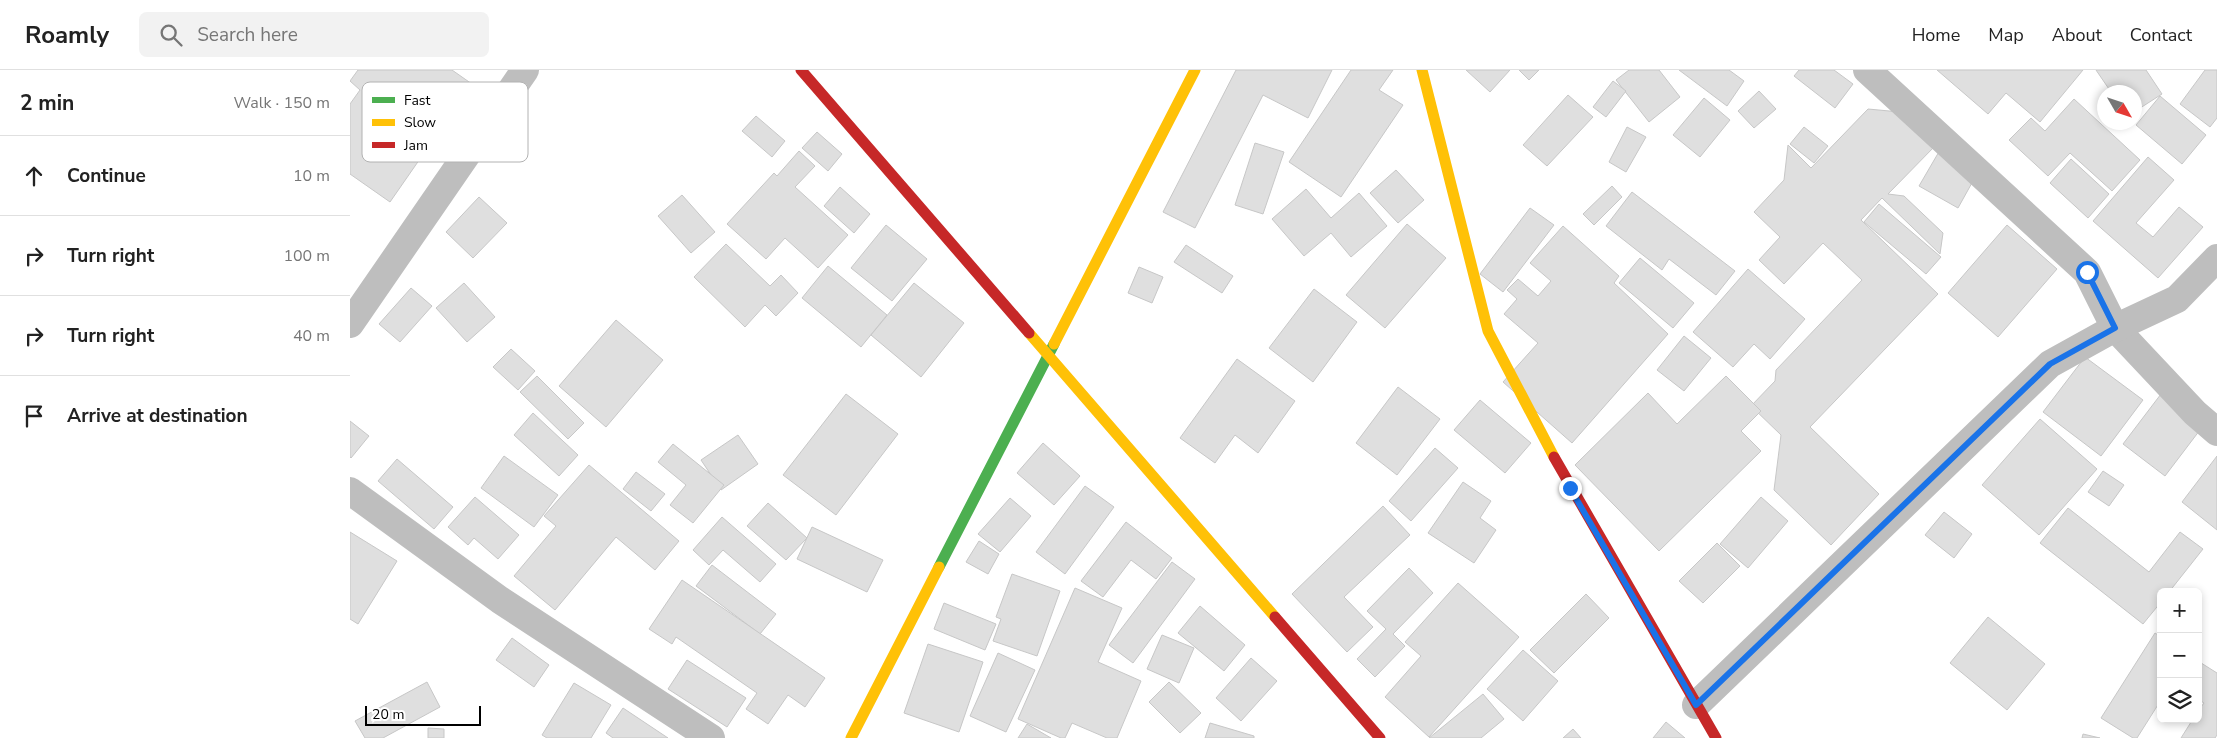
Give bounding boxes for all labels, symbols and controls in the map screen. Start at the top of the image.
search box [139,12,489,57]
text: Roamly [25,19,109,51]
icon: search [157,21,185,49]
text: Search here [197,22,298,48]
text: Home [1912,23,1960,47]
text: Map [1988,23,2024,47]
text: About [2052,23,2102,47]
text: Contact [2130,23,2192,47]
legend [362,82,528,162]
north arrow [2097,85,2142,130]
text: 2 min [20,89,74,117]
text: Fast [404,91,430,110]
text: Walk · 150 m [234,92,330,114]
text: Slow [404,113,436,132]
text: Jam [403,136,428,155]
icon: ahead [20,162,48,190]
text: Continue [67,163,146,189]
text: 10 m [293,165,330,187]
icon: right [20,242,48,270]
text: Turn right [67,243,154,269]
text: 100 m [283,245,330,267]
route start [2076,261,2099,284]
icon: right [20,322,48,350]
text: Turn right [67,323,154,349]
text: 40 m [293,325,330,347]
icon: arrive [20,402,48,430]
text: Arrive at destination [67,403,248,429]
route end [1559,477,1582,500]
map controls [2157,588,2202,723]
button: + [2157,588,2202,633]
button: − [2157,633,2202,678]
button: layers [2157,678,2202,723]
scale bar [365,703,481,726]
text: 20 m [372,705,404,724]

